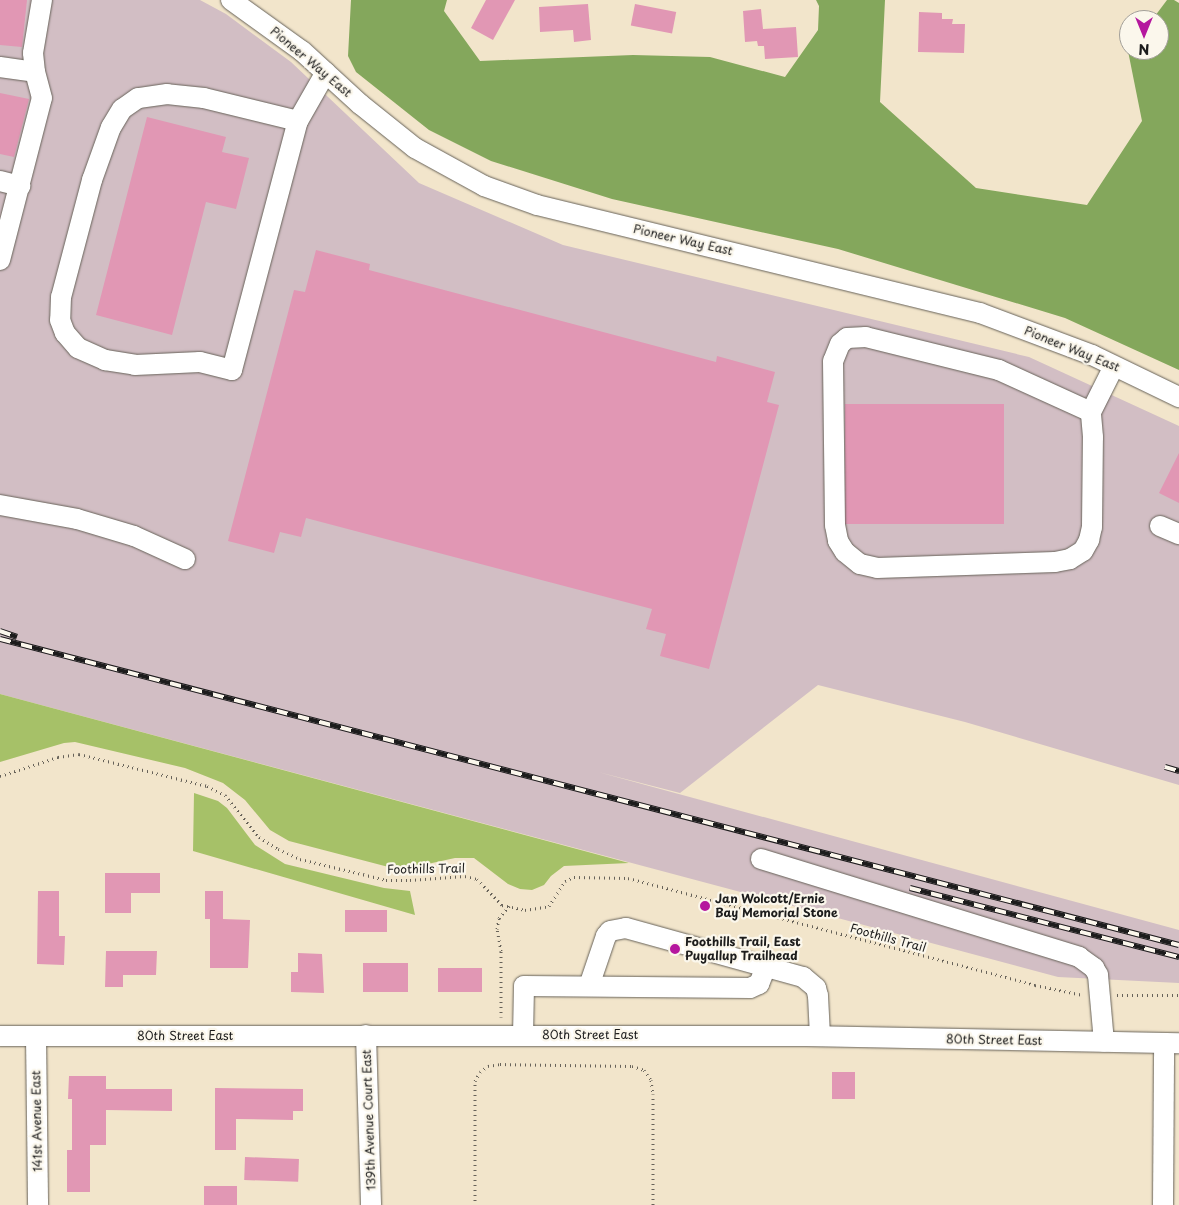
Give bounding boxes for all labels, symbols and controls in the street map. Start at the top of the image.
north arrow [1119,10,1169,60]
street label: Pioneer Way East [267,24,355,100]
text: N [1138,39,1150,60]
street label: Pioneer Way East [632,222,734,258]
street label: Pioneer Way East [1022,323,1122,375]
street label: Foothills Trail [387,861,465,877]
place label: Jan Wolcott/Ernie Bay Memorial Stone [715,892,838,920]
marker: Jan Wolcott/Ernie Bay Memorial Stone [699,900,711,912]
street label: Foothills Trail [848,921,928,955]
place label: Foothills Trail, East Puyallup Trailhead [685,935,801,963]
marker: Foothills Trail, East Puyallup Trailhead [669,943,681,955]
street label: 80th Street East [541,1028,639,1042]
street label: 80th Street East [136,1029,234,1043]
street label: 80th Street East [945,1032,1043,1048]
street label: 139th Avenue Court East [359,1049,379,1191]
street label: 141st Avenue East [29,1070,45,1172]

